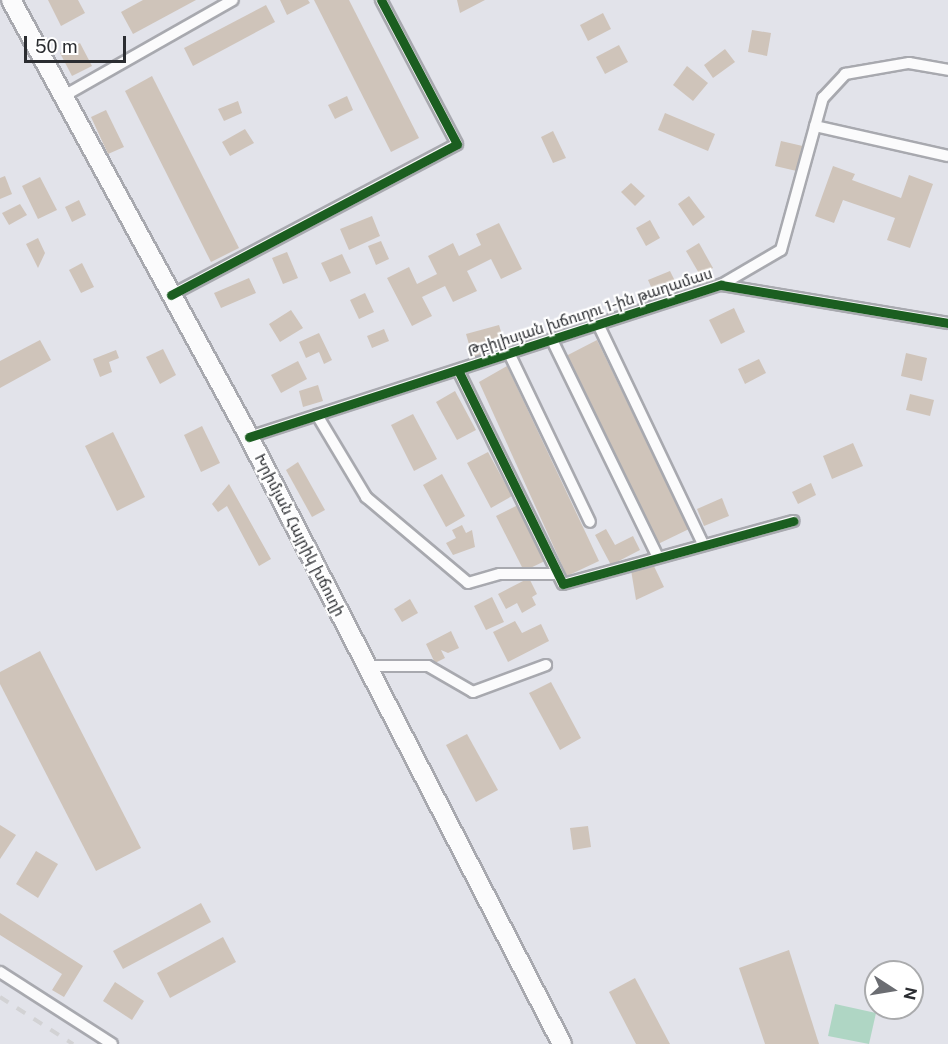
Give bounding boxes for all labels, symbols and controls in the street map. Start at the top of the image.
scale bar [27,24,129,62]
text: 50 m [35,36,78,57]
street label: Թբիլիսյան խճուղու 1-ին թաղամաս [465,264,715,360]
street label: Խրիմյան Հայրիկ խճուղի [251,451,349,619]
north arrow [864,960,924,1020]
text: N [900,985,921,1002]

